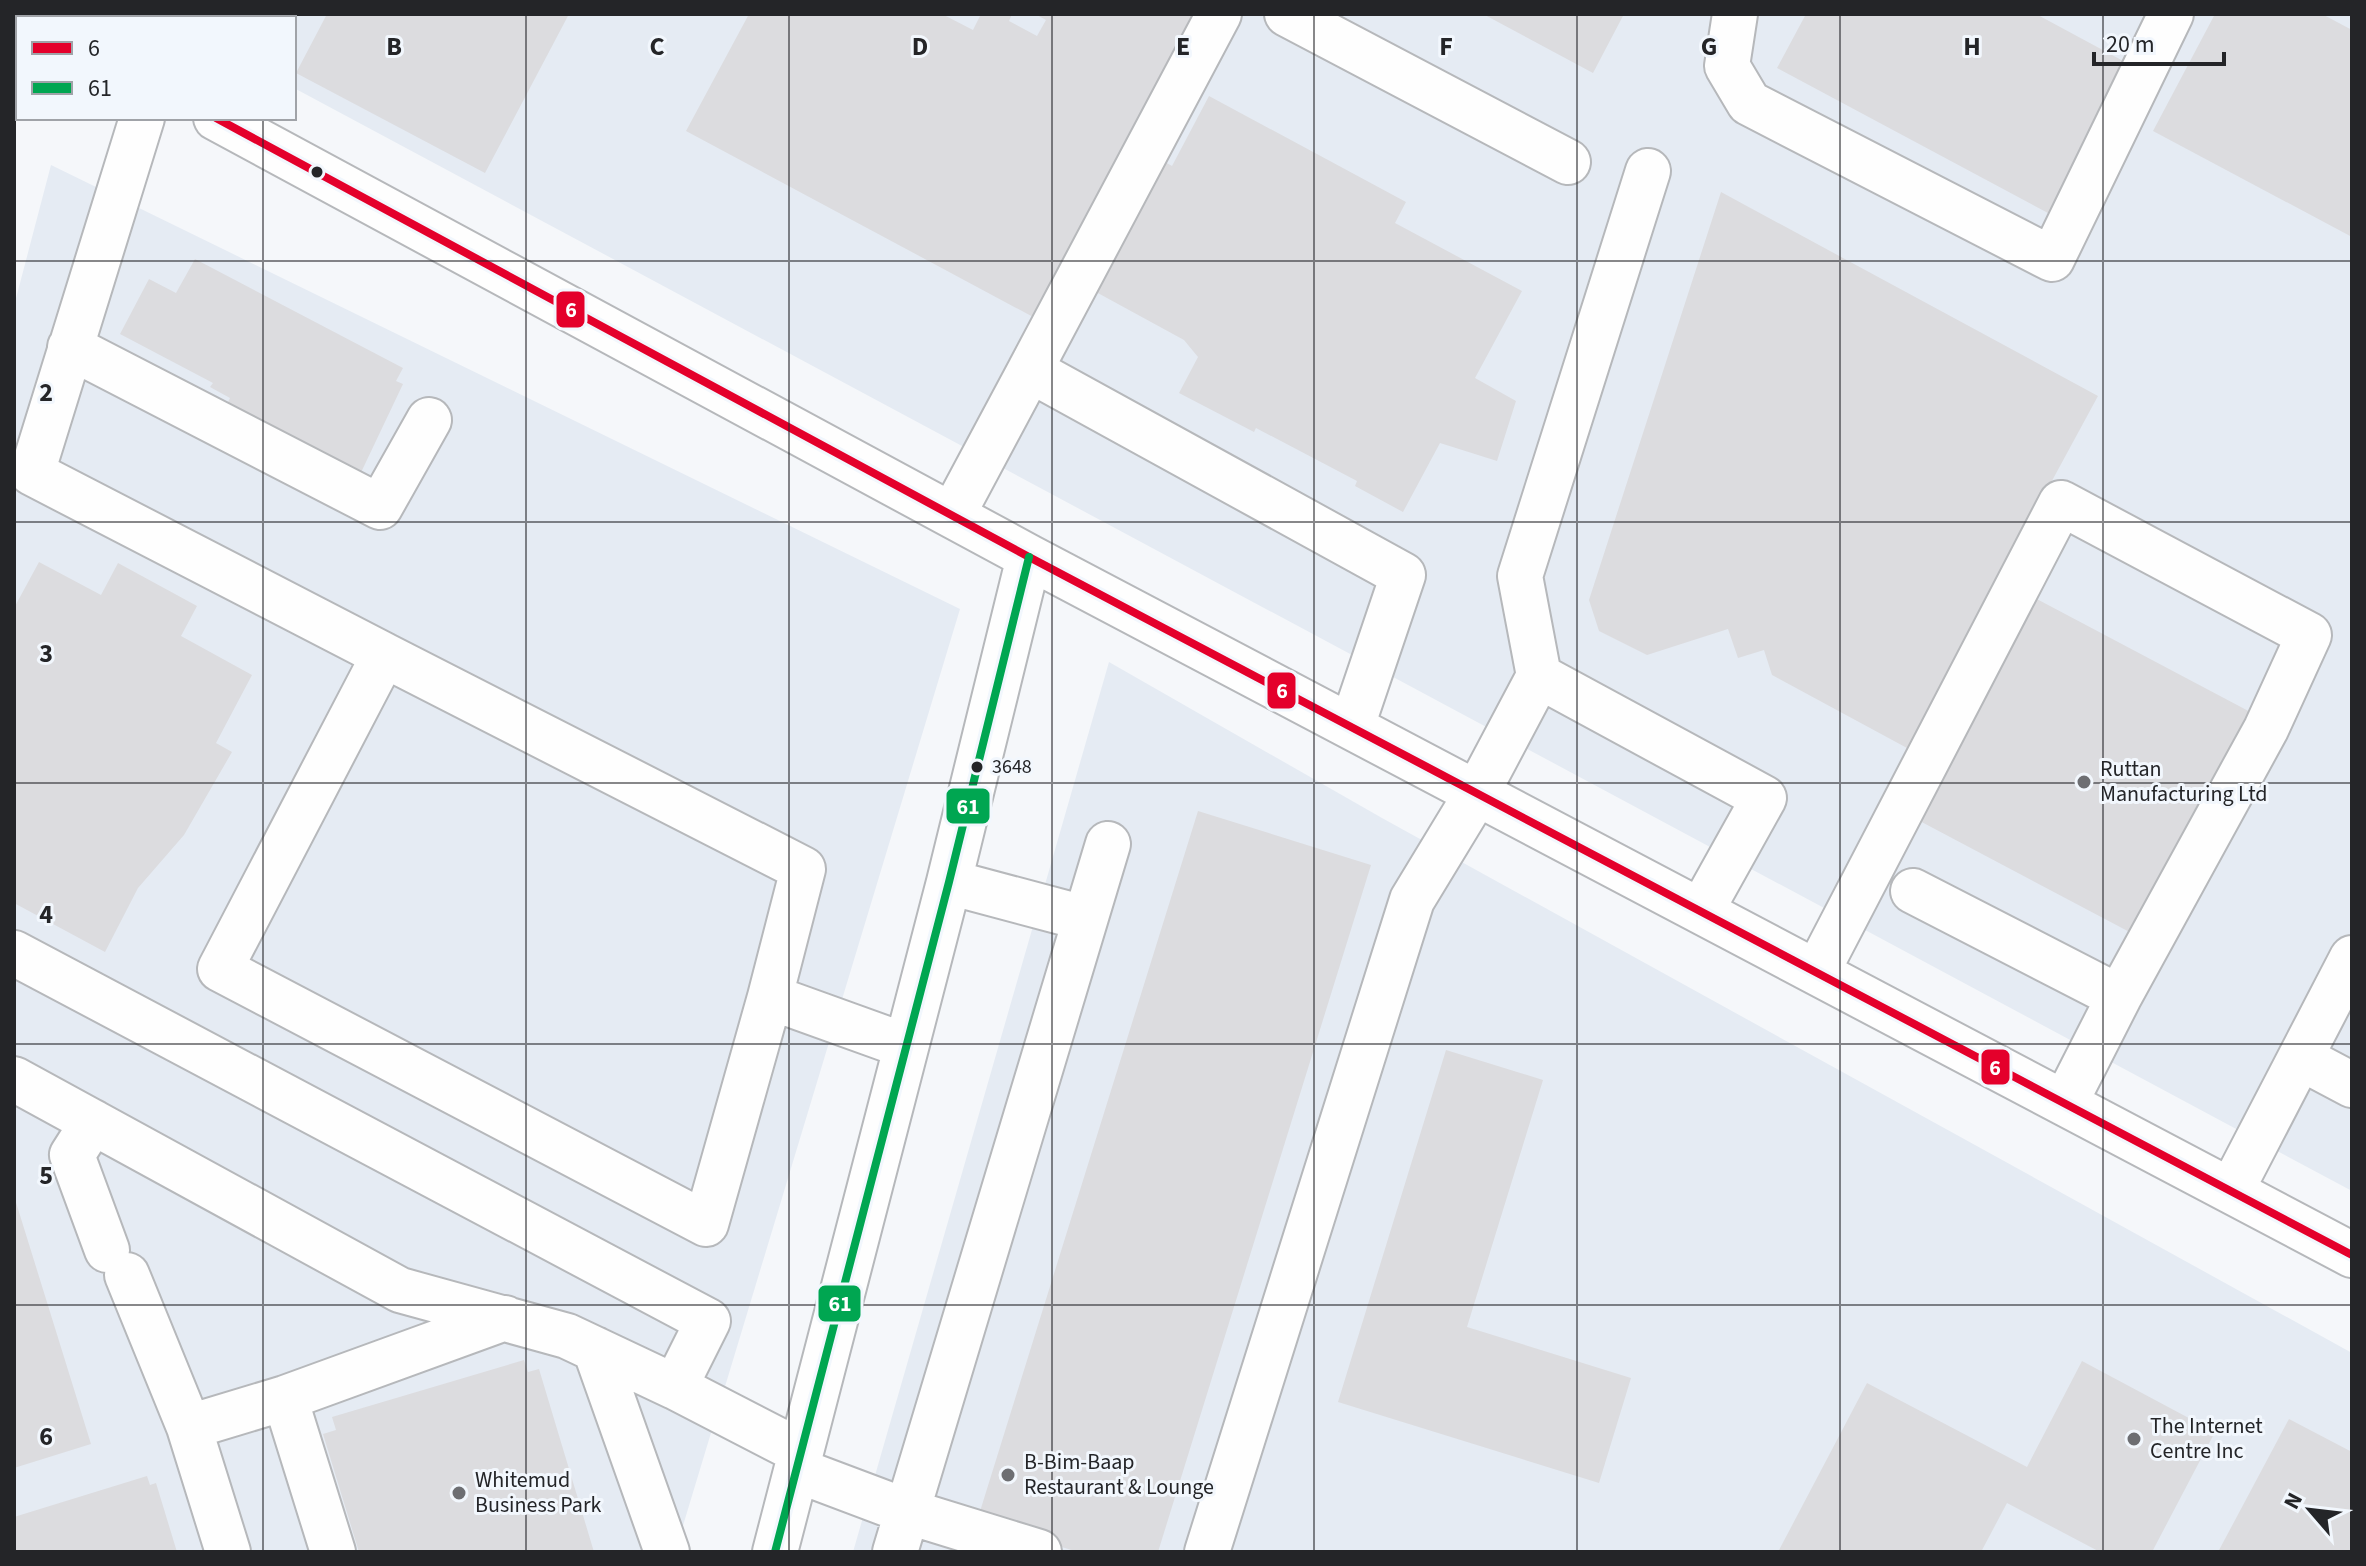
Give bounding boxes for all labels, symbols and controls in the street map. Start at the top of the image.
legend [16,16,296,120]
scale bar [2094,16,2224,66]
text: 20 m [2106,27,2155,62]
text: B [386,28,402,65]
text: C [649,28,665,65]
text: D [912,28,928,65]
text: E [1176,28,1190,65]
text: F [1439,28,1453,65]
text: G [1701,28,1717,65]
text: H [1963,28,1981,65]
text: 6 [88,31,100,66]
text: 61 [88,71,112,106]
unlabelled marker [309,164,325,180]
line badge: 6 [555,290,586,329]
text: 6 [565,294,577,326]
text: 2 [39,374,53,411]
text: 3 [39,635,53,672]
line badge: 6 [1266,671,1297,710]
text: 6 [1276,675,1288,707]
place label: 3648 [992,753,1032,781]
place label: Ruttan Manufacturing Ltd [2100,753,2268,810]
marker: 3648 [969,759,985,775]
marker: Ruttan Manufacturing Ltd [2075,773,2093,791]
line badge: 61 [945,787,991,825]
text: 61 [956,791,980,823]
text: 4 [39,896,53,933]
line badge: 6 [1980,1048,2011,1086]
text: 6 [1989,1052,2001,1084]
text: 5 [39,1157,53,1194]
line badge: 61 [817,1284,862,1323]
text: 61 [828,1288,852,1320]
place label: The Internet Centre Inc [2150,1410,2263,1467]
text: 6 [39,1418,53,1455]
marker: The Internet Centre Inc [2125,1430,2143,1448]
place label: B-Bim-Baap Restaurant & Lounge [1024,1446,1214,1503]
place label: Whitemud Business Park [475,1464,602,1521]
marker: B-Bim-Baap Restaurant & Lounge [999,1466,1017,1484]
north arrow [2270,1470,2350,1550]
marker: Whitemud Business Park [450,1484,468,1502]
text: N [2276,1487,2311,1515]

